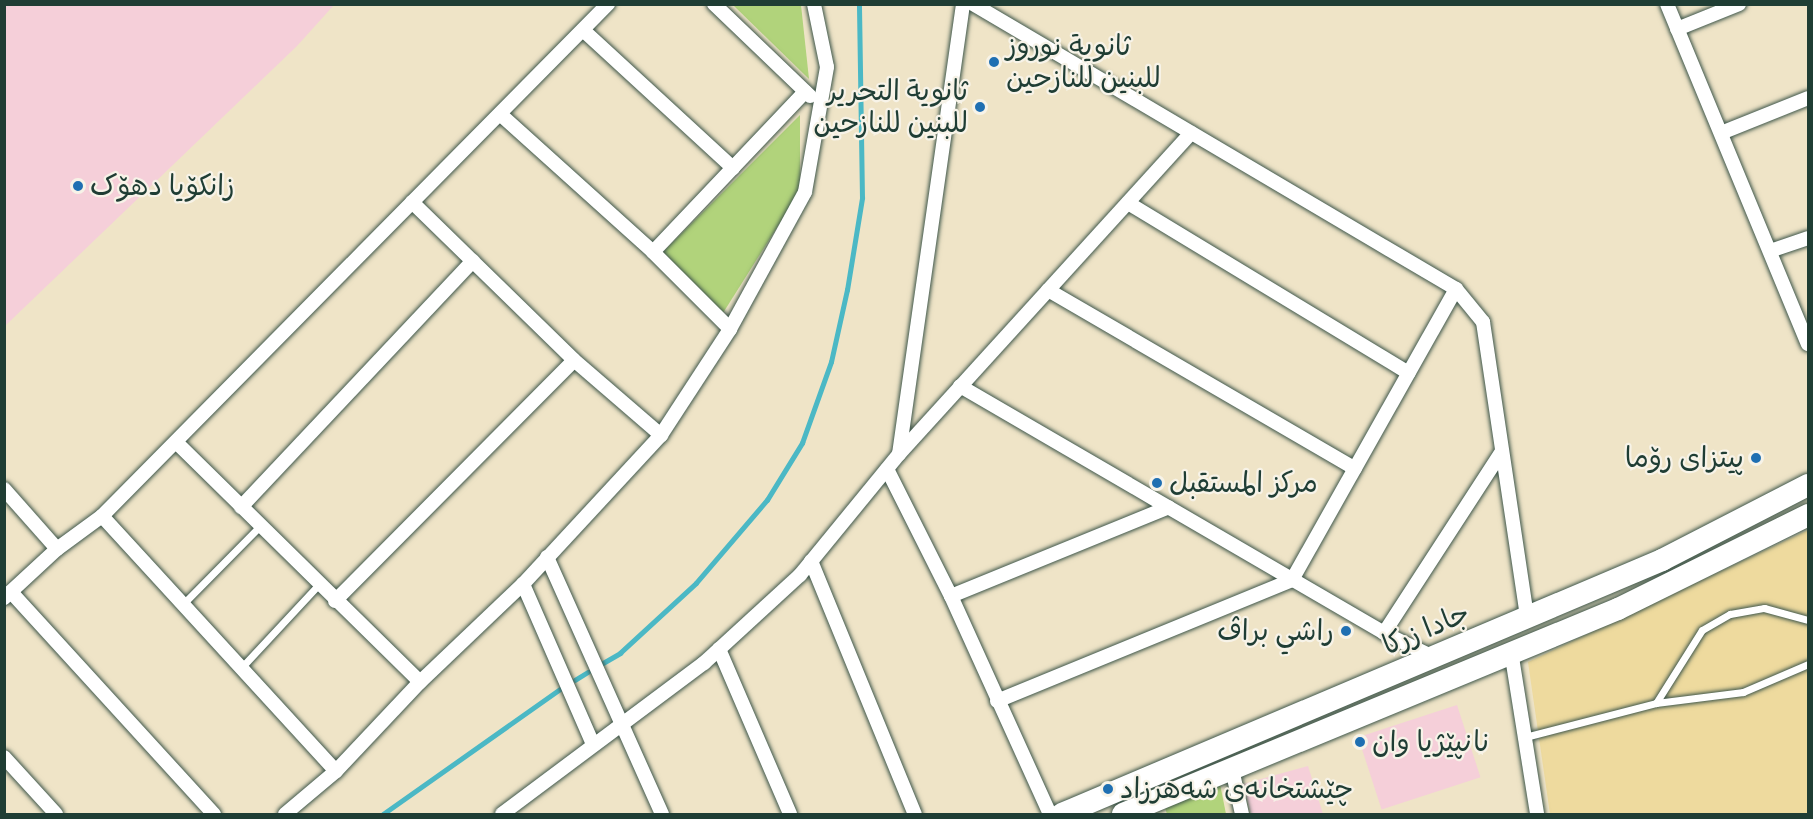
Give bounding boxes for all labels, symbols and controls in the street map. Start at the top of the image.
place label: ثانوية نوروز للبنين للنازحين [1006,29,1161,95]
marker: ثانوية نوروز للبنين للنازحين [987,55,1001,69]
place label: ثانوية التحرير للبنين للنازحين [813,74,968,140]
marker: ثانوية التحرير للبنين للنازحين [973,100,987,114]
place label: زانکۆیا دهۆک [90,169,235,203]
marker: زانکۆیا دهۆک [71,179,85,193]
place label: پیتزای رۆما [1625,441,1744,475]
marker: پیتزای رۆما [1749,451,1763,465]
place label: مركز المستقبل [1169,466,1318,500]
marker: مركز المستقبل [1150,476,1164,490]
street label: جادا زرکا [1377,596,1475,662]
place label: راشي براڤ [1217,614,1334,648]
marker: راشي براڤ [1339,624,1353,638]
place label: نانپێژیا وان [1372,725,1489,759]
marker: نانپێژیا وان [1353,735,1367,749]
place label: چێشتخانەی شەهرزاد [1120,772,1353,806]
marker: چێشتخانەی شەهرزاد [1101,782,1115,796]

